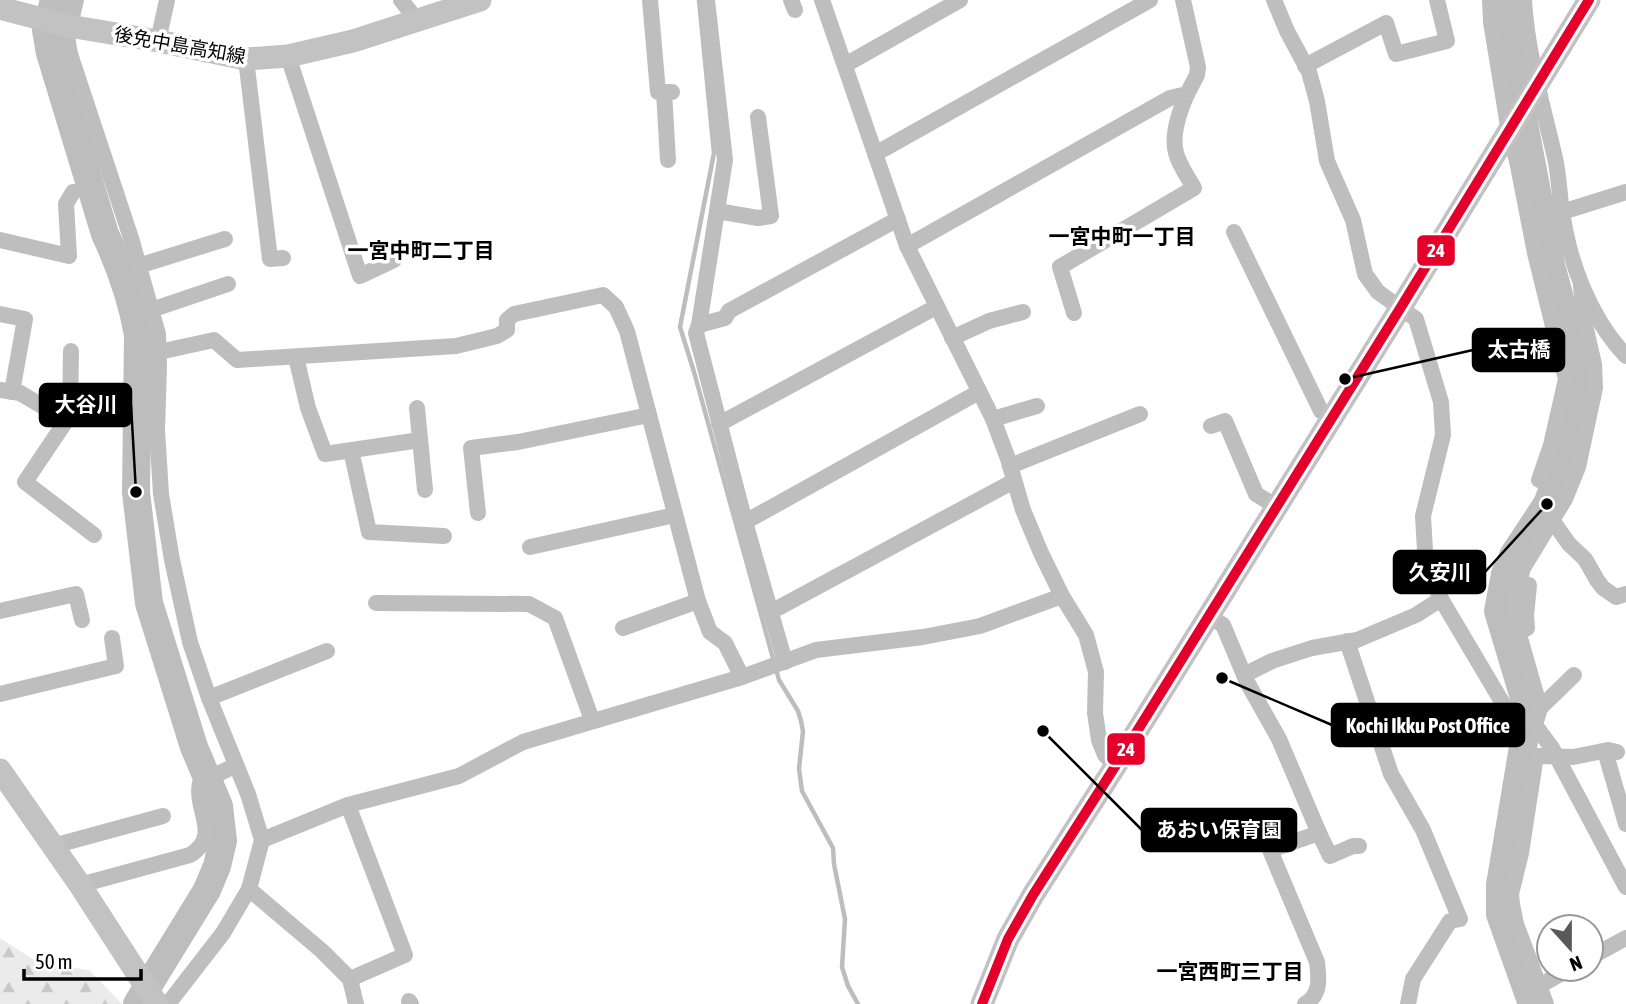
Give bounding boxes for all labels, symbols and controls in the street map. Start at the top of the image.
street label: 後免中島高知線 [113,23,247,67]
district label: 一宮中町一丁目 [1049,224,1196,248]
line badge: 24 [1416,234,1456,267]
district label: 一宮中町二丁目 [348,238,495,262]
text: 24 [1427,239,1445,261]
callout: 太古橋 [1473,329,1564,371]
text: 太古橋 [1488,337,1551,361]
callout: 大谷川 [40,384,131,426]
text: 大谷川 [55,392,118,416]
callout: 久安川 [1394,551,1485,593]
text: 久安川 [1409,560,1472,584]
callout: Kochi Ikku Post Office [1332,704,1524,746]
text: Kochi Ikku Post Office [1346,713,1510,737]
line badge: 24 [1106,732,1146,766]
text: 24 [1117,738,1135,760]
callout: あおい保育園 [1142,809,1296,851]
text: あおい保育園 [1156,817,1282,841]
north arrow [1535,913,1605,983]
scale bar [24,937,142,981]
text: 50 m [35,949,73,973]
text: N [1567,952,1585,976]
district label: 一宮西町三丁目 [1157,959,1304,983]

